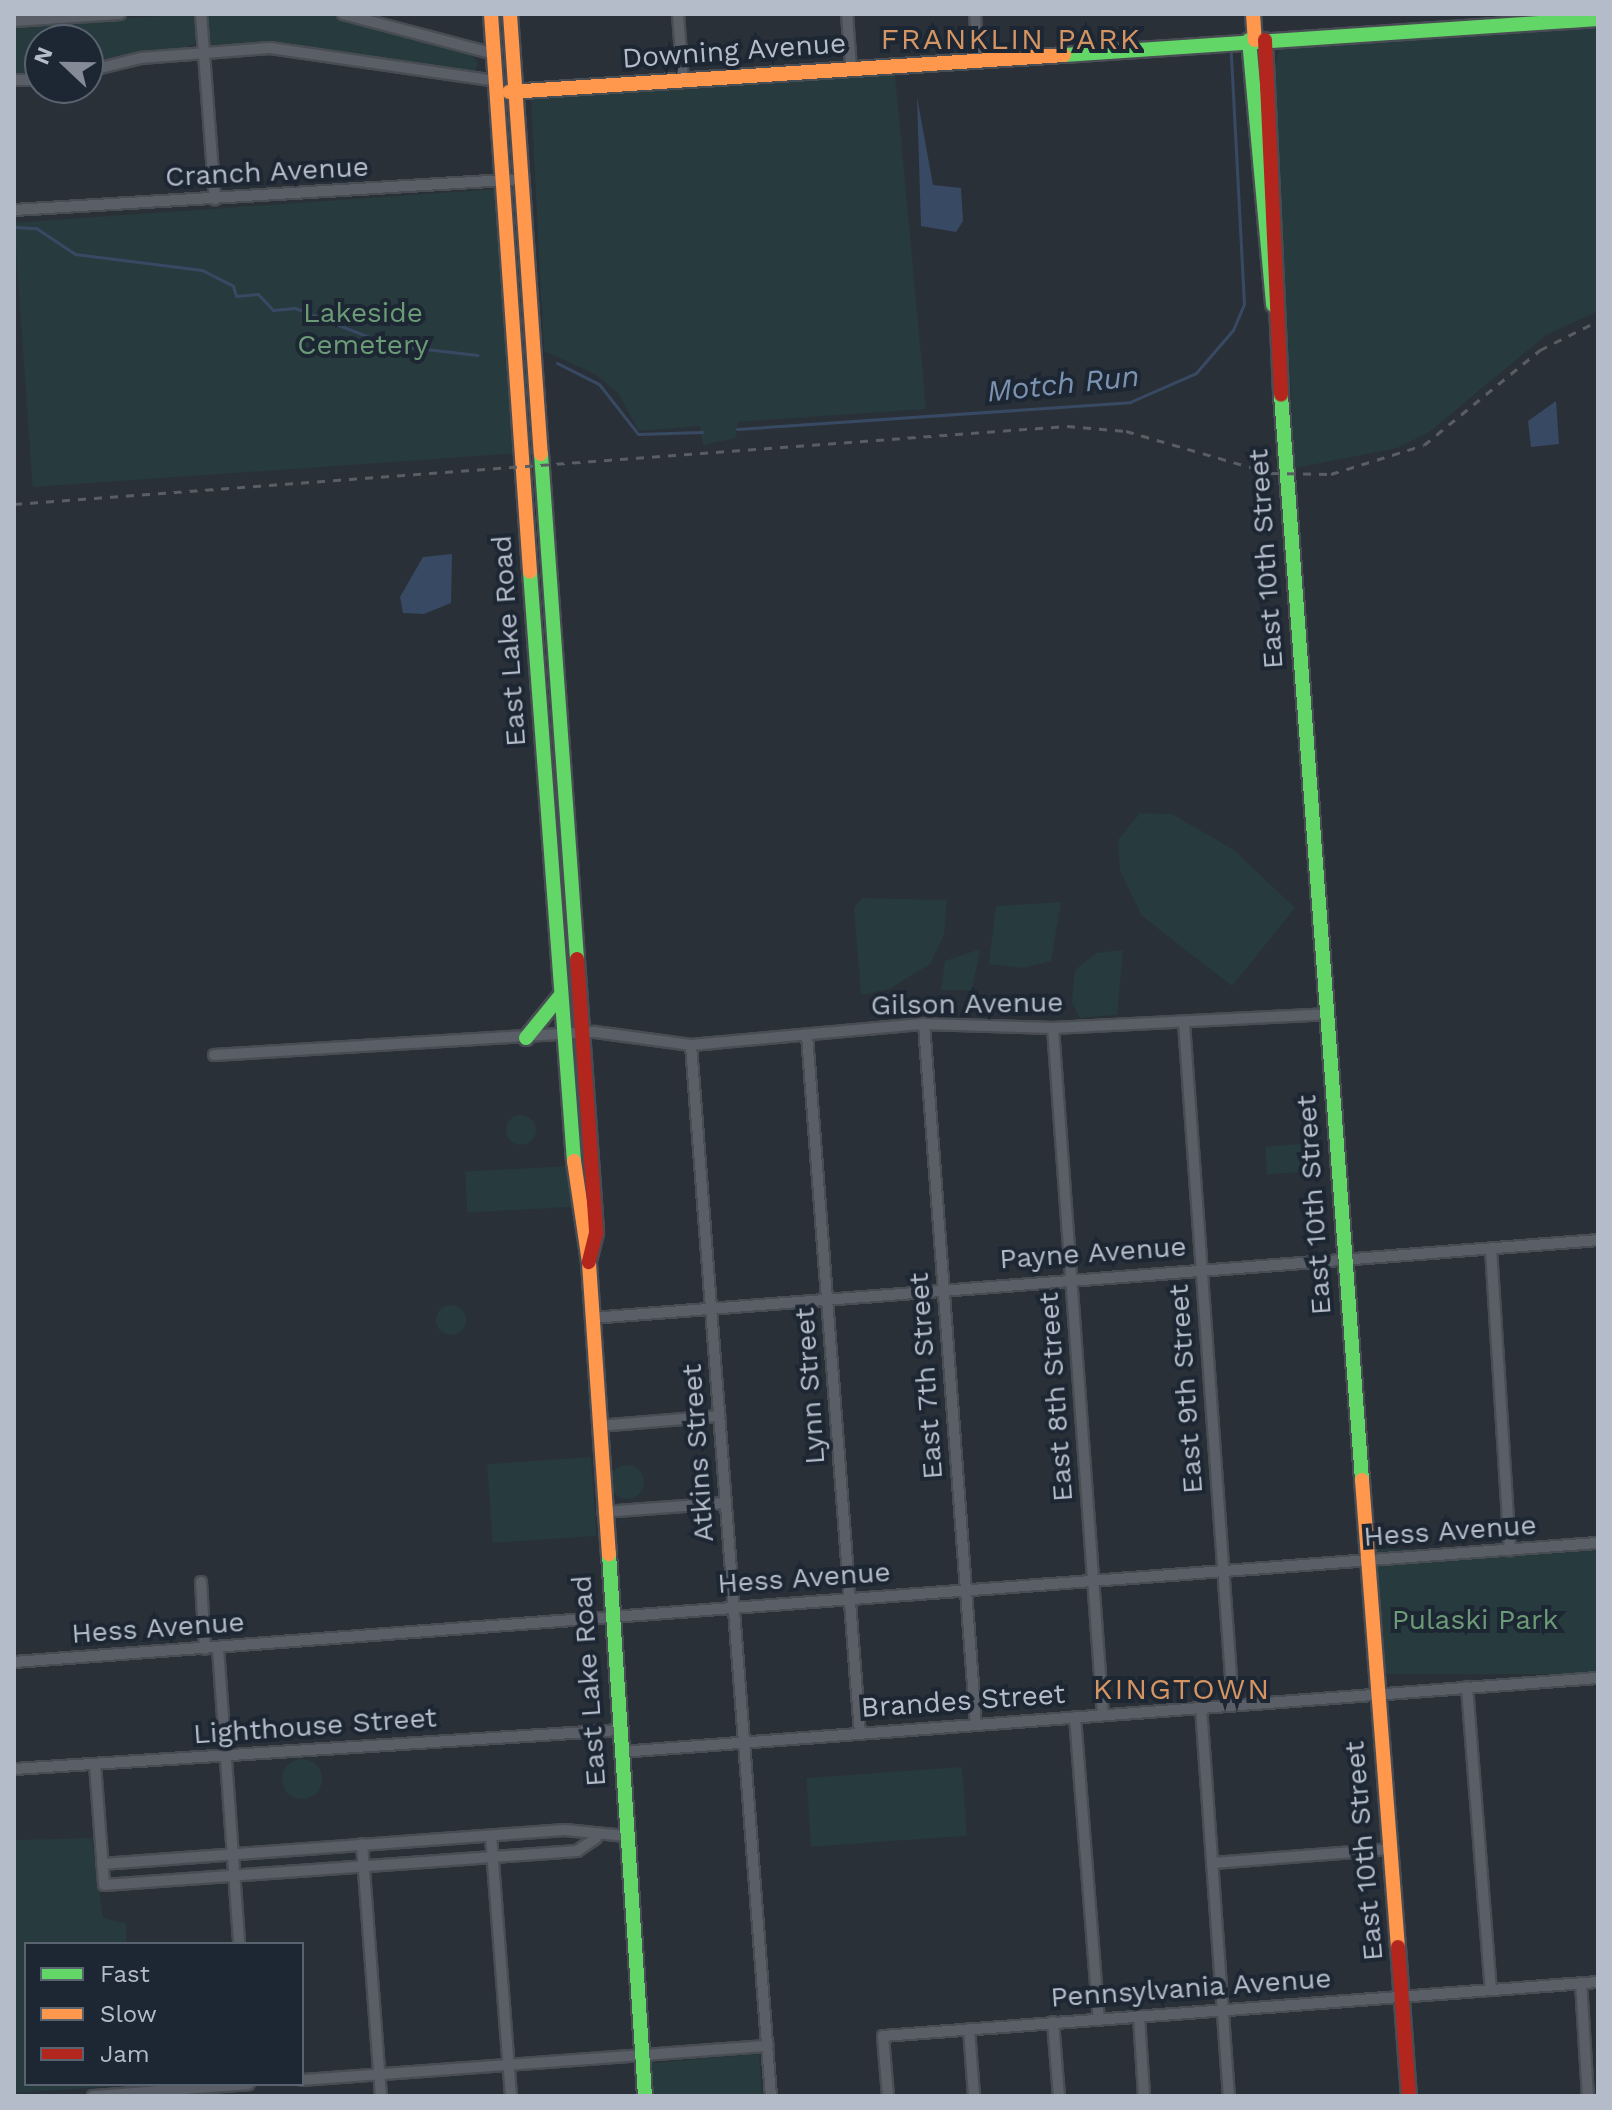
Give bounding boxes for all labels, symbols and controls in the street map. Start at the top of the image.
district label: FRANKLIN PARK [880,21,1142,57]
north arrow [24,24,104,104]
street label: Downing Avenue [620,26,848,76]
text: N [28,43,58,68]
street label: Cranch Avenue [164,150,370,194]
park label: Lakeside Cemetery [297,296,429,362]
water label: Motch Run [985,358,1141,410]
street label: East 10th Street [1242,448,1290,670]
street label: East Lake Road [485,534,533,748]
street label: Gilson Avenue [870,986,1064,1022]
street label: East 10th Street [1290,1094,1338,1316]
street label: Payne Avenue [998,1230,1188,1276]
street label: East 7th Street [902,1271,950,1481]
street label: East 9th Street [1162,1283,1210,1495]
street label: East 8th Street [1032,1291,1080,1503]
street label: Lynn Street [788,1306,832,1466]
street label: Atkins Street [675,1363,721,1543]
street label: Hess Avenue [1362,1508,1538,1554]
street label: Hess Avenue [716,1555,892,1601]
street label: East Lake Road [565,1574,613,1788]
park label: Pulaski Park [1392,1603,1558,1637]
street label: Hess Avenue [70,1605,246,1651]
district label: KINGTOWN [1093,1671,1271,1707]
street label: Brandes Street [860,1677,1066,1725]
street label: Lighthouse Street [192,1701,438,1751]
street label: East 10th Street [1338,1739,1390,1963]
legend [24,1942,304,2086]
text: Fast [100,1960,150,1988]
street label: Pennsylvania Avenue [1049,1961,1333,2015]
text: Slow [100,2000,157,2028]
text: Jam [100,2040,150,2068]

